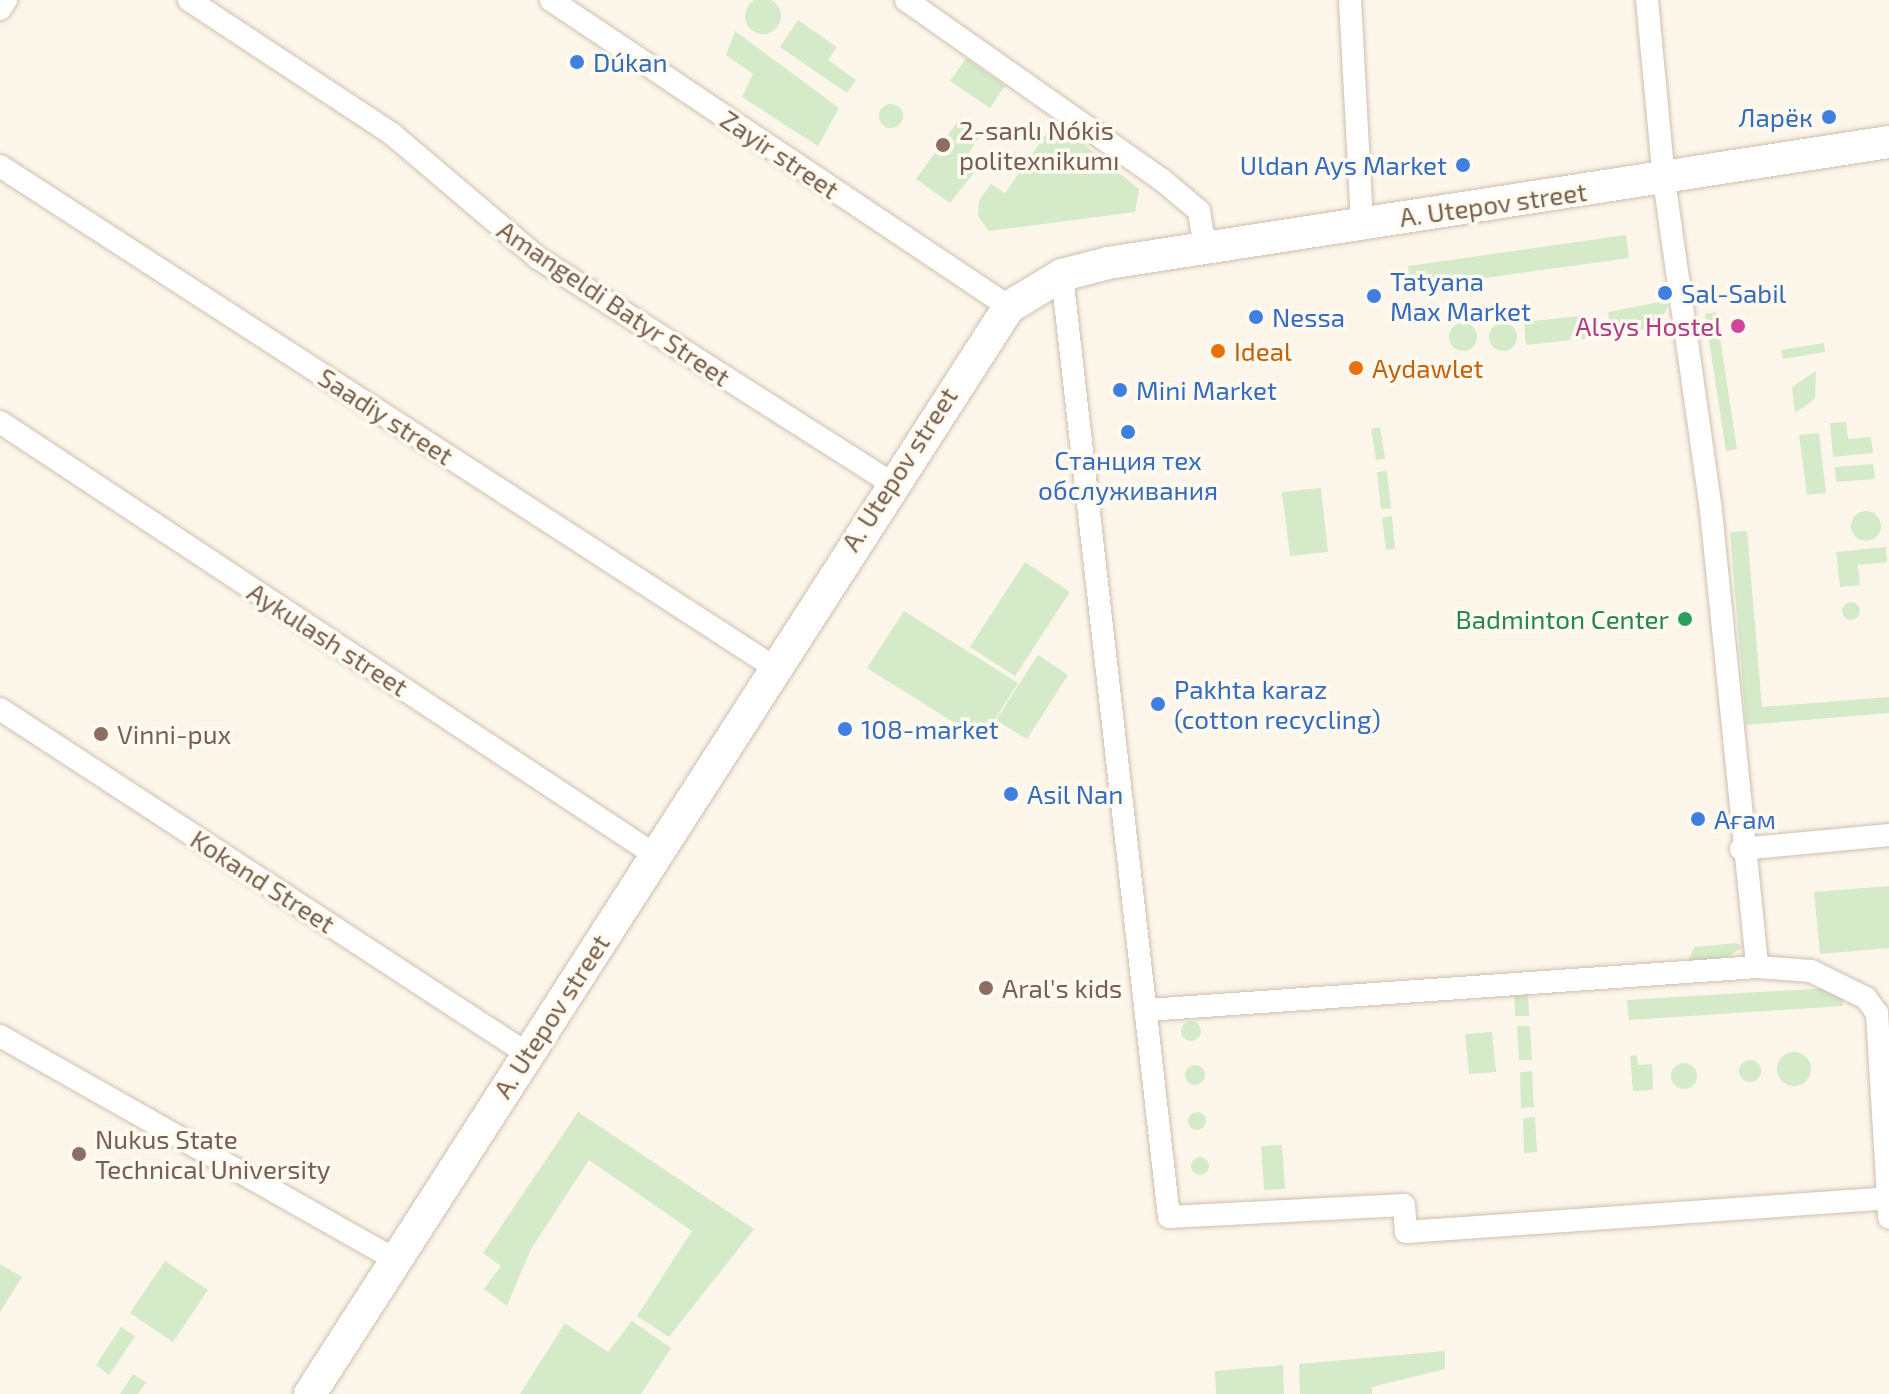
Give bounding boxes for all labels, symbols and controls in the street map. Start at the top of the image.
place label: Dúkan [593,46,668,78]
marker: Dúkan [568,53,586,71]
place label: Ларёк [1739,101,1813,133]
street label: Zayir street [715,103,845,205]
marker: Ларёк [1820,108,1838,126]
place label: 2-sanlı Nókis politexnikumı [959,114,1119,176]
marker: 2-sanlı Nókis politexnikumı [934,136,952,154]
place label: Uldan Ays Market [1239,149,1447,181]
marker: Uldan Ays Market [1454,156,1472,174]
street label: A. Utepov street [1397,175,1589,233]
street label: Amangeldi Batyr Street [492,213,736,393]
place label: Tatyana Max Market [1390,265,1531,326]
place label: Sal-Sabil [1681,277,1786,309]
marker: Sal-Sabil [1656,284,1674,302]
marker: Tatyana Max Market [1365,287,1383,305]
place label: Nessa [1272,301,1345,333]
marker: Nessa [1247,308,1265,326]
place label: Alsys Hostel [1575,310,1722,342]
marker: Alsys Hostel [1729,317,1747,335]
place label: Ideal [1234,335,1292,367]
marker: Ideal [1209,342,1227,360]
place label: Aydawlet [1372,352,1483,384]
marker: Aydawlet [1347,359,1365,377]
street label: Saadiy street [312,361,460,471]
place label: Mini Market [1136,374,1277,406]
street label: A. Utepov street [834,381,964,557]
marker: Mini Market [1111,381,1129,399]
marker: Станция тех обслуживания [1119,423,1137,441]
place label: Станция тех обслуживания [1038,444,1218,506]
street label: Aykulash street [242,576,414,702]
place label: Badminton Center [1456,603,1669,635]
marker: Badminton Center [1676,610,1694,628]
place label: Pakhta karaz (cotton recycling) [1174,673,1381,734]
marker: Pakhta karaz (cotton recycling) [1149,695,1167,713]
place label: 108-market [861,713,999,745]
place label: Vinni-pux [117,718,231,750]
marker: 108-market [836,720,854,738]
marker: Vinni-pux [92,725,110,743]
place label: Asil Nan [1027,778,1124,810]
marker: Asil Nan [1002,785,1020,803]
place label: Ағам [1714,803,1776,835]
marker: Ағам [1689,810,1707,828]
street label: Kokand Street [185,823,341,939]
street label: A. Utepov street [486,928,616,1104]
place label: Aral's kids [1002,972,1122,1004]
marker: Aral's kids [977,979,995,997]
place label: Nukus State Technical University [95,1123,331,1184]
marker: Nukus State Technical University [70,1145,88,1163]

